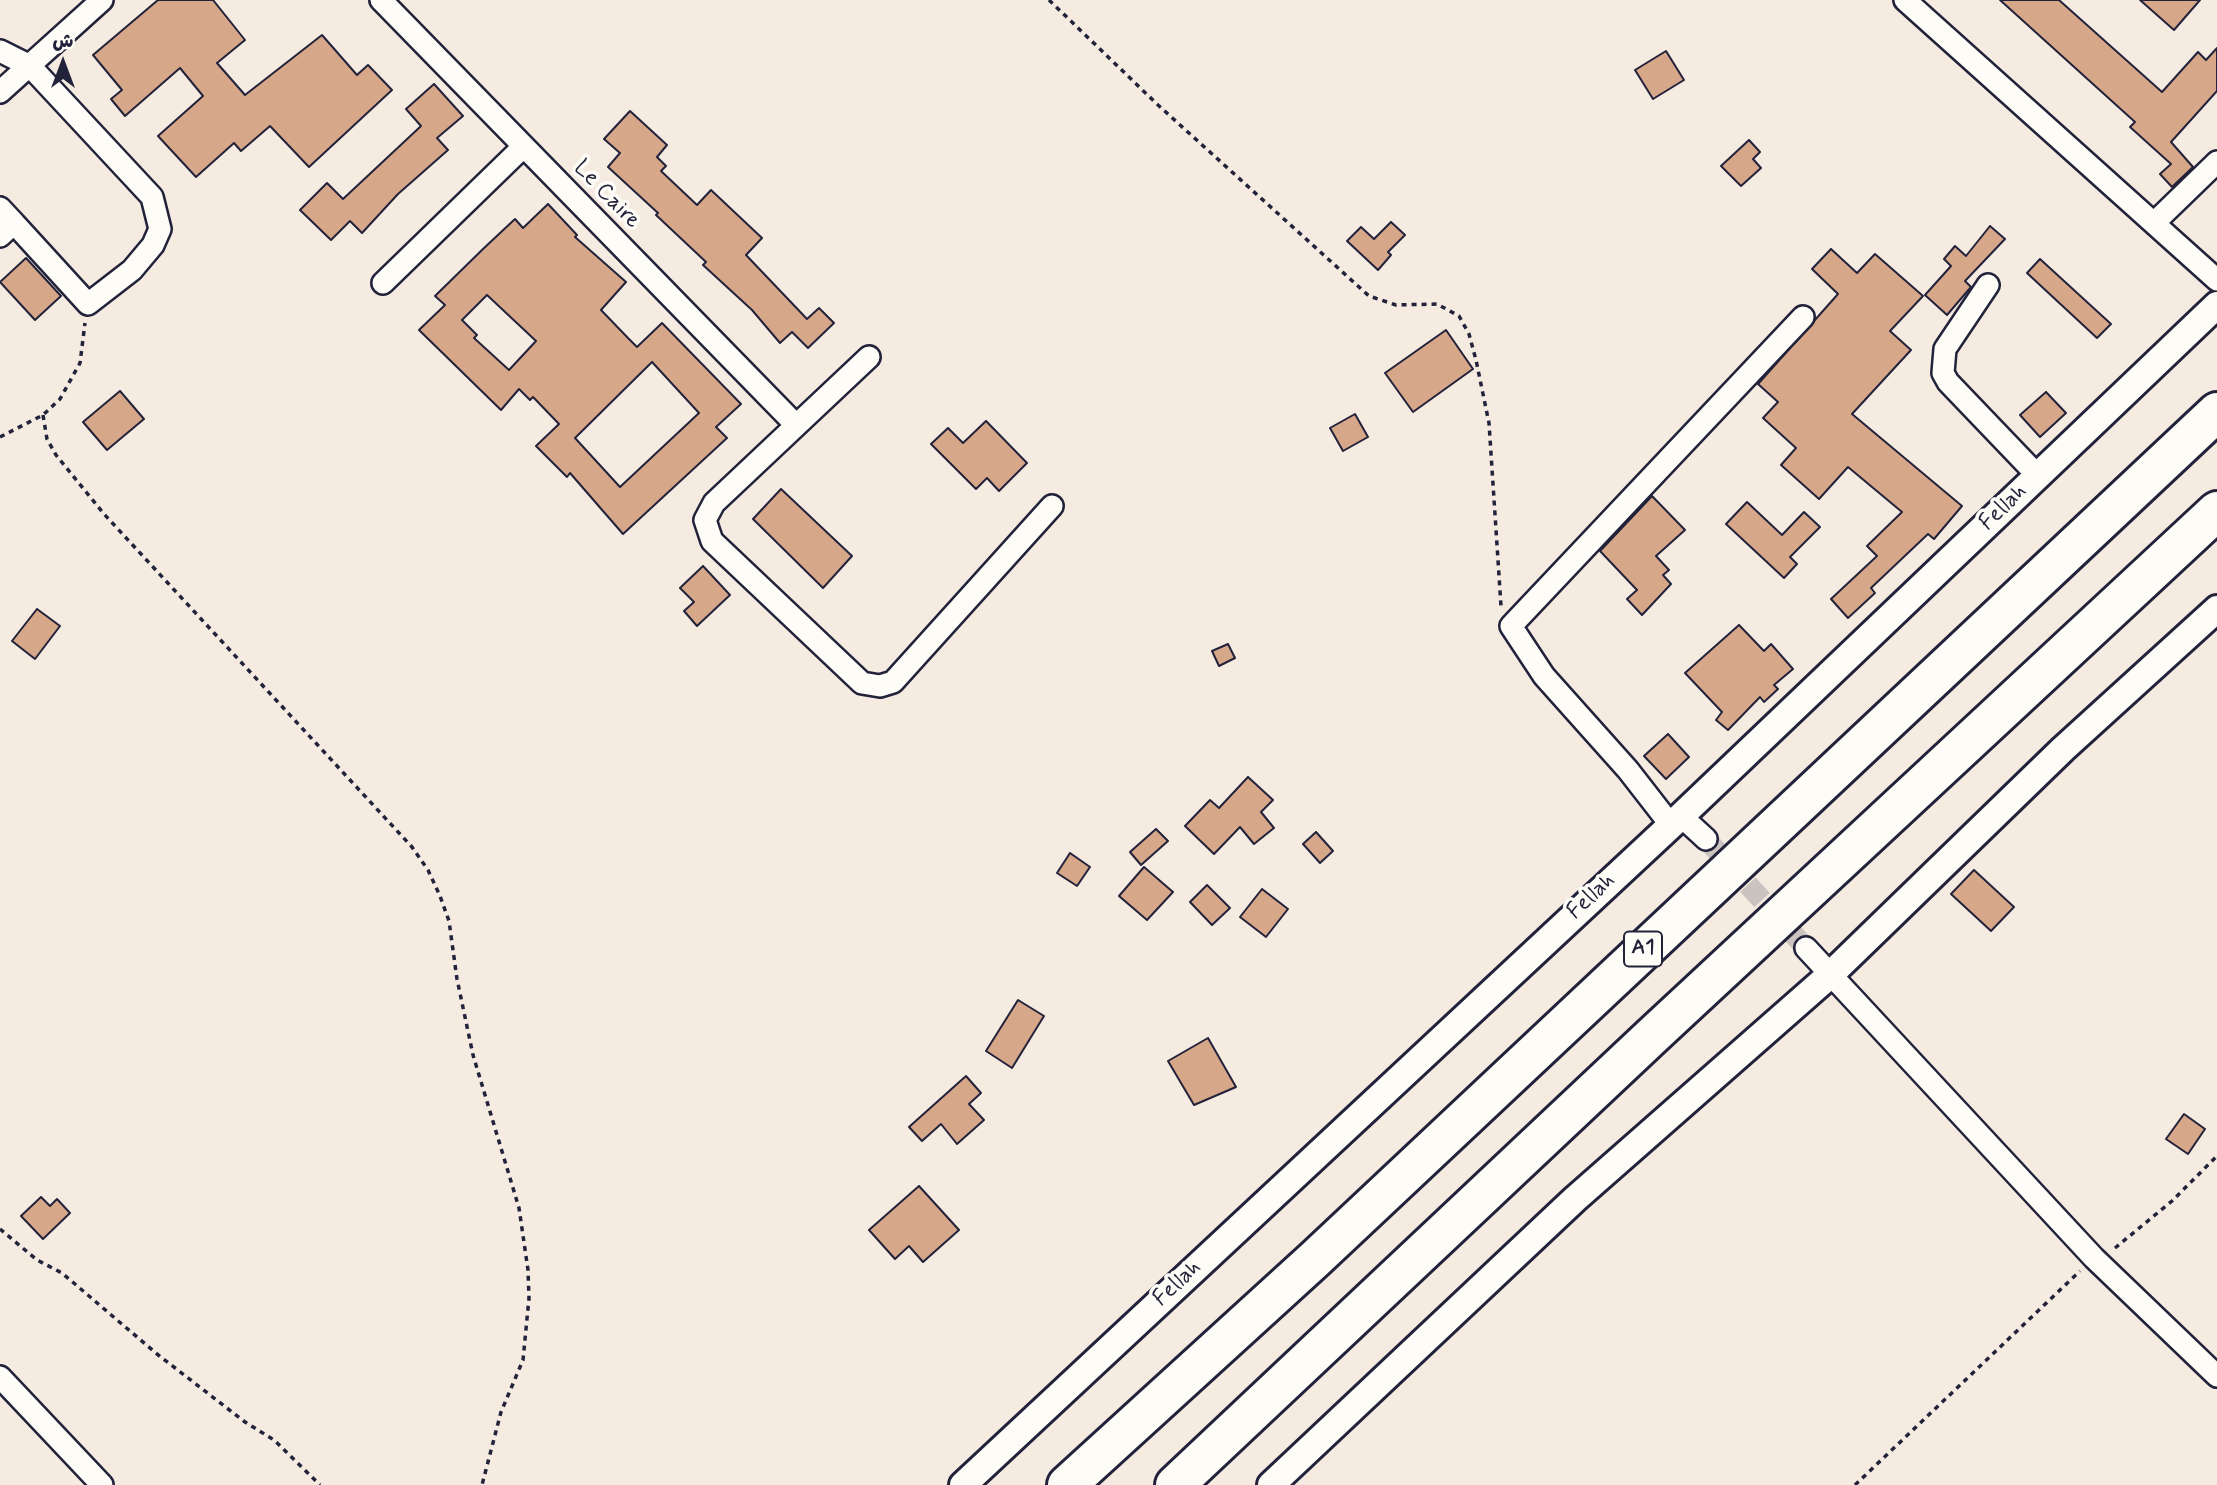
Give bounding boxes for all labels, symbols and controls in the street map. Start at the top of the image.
north arrow [28,28,98,98]
text: ش [53,29,73,54]
street label: Le Caire [567,155,645,235]
street label: Fellah [1974,479,2034,537]
street label: Fellah [1562,868,1622,926]
road number: A1 [1624,932,1662,967]
street label: Fellah [1148,1255,1208,1313]

